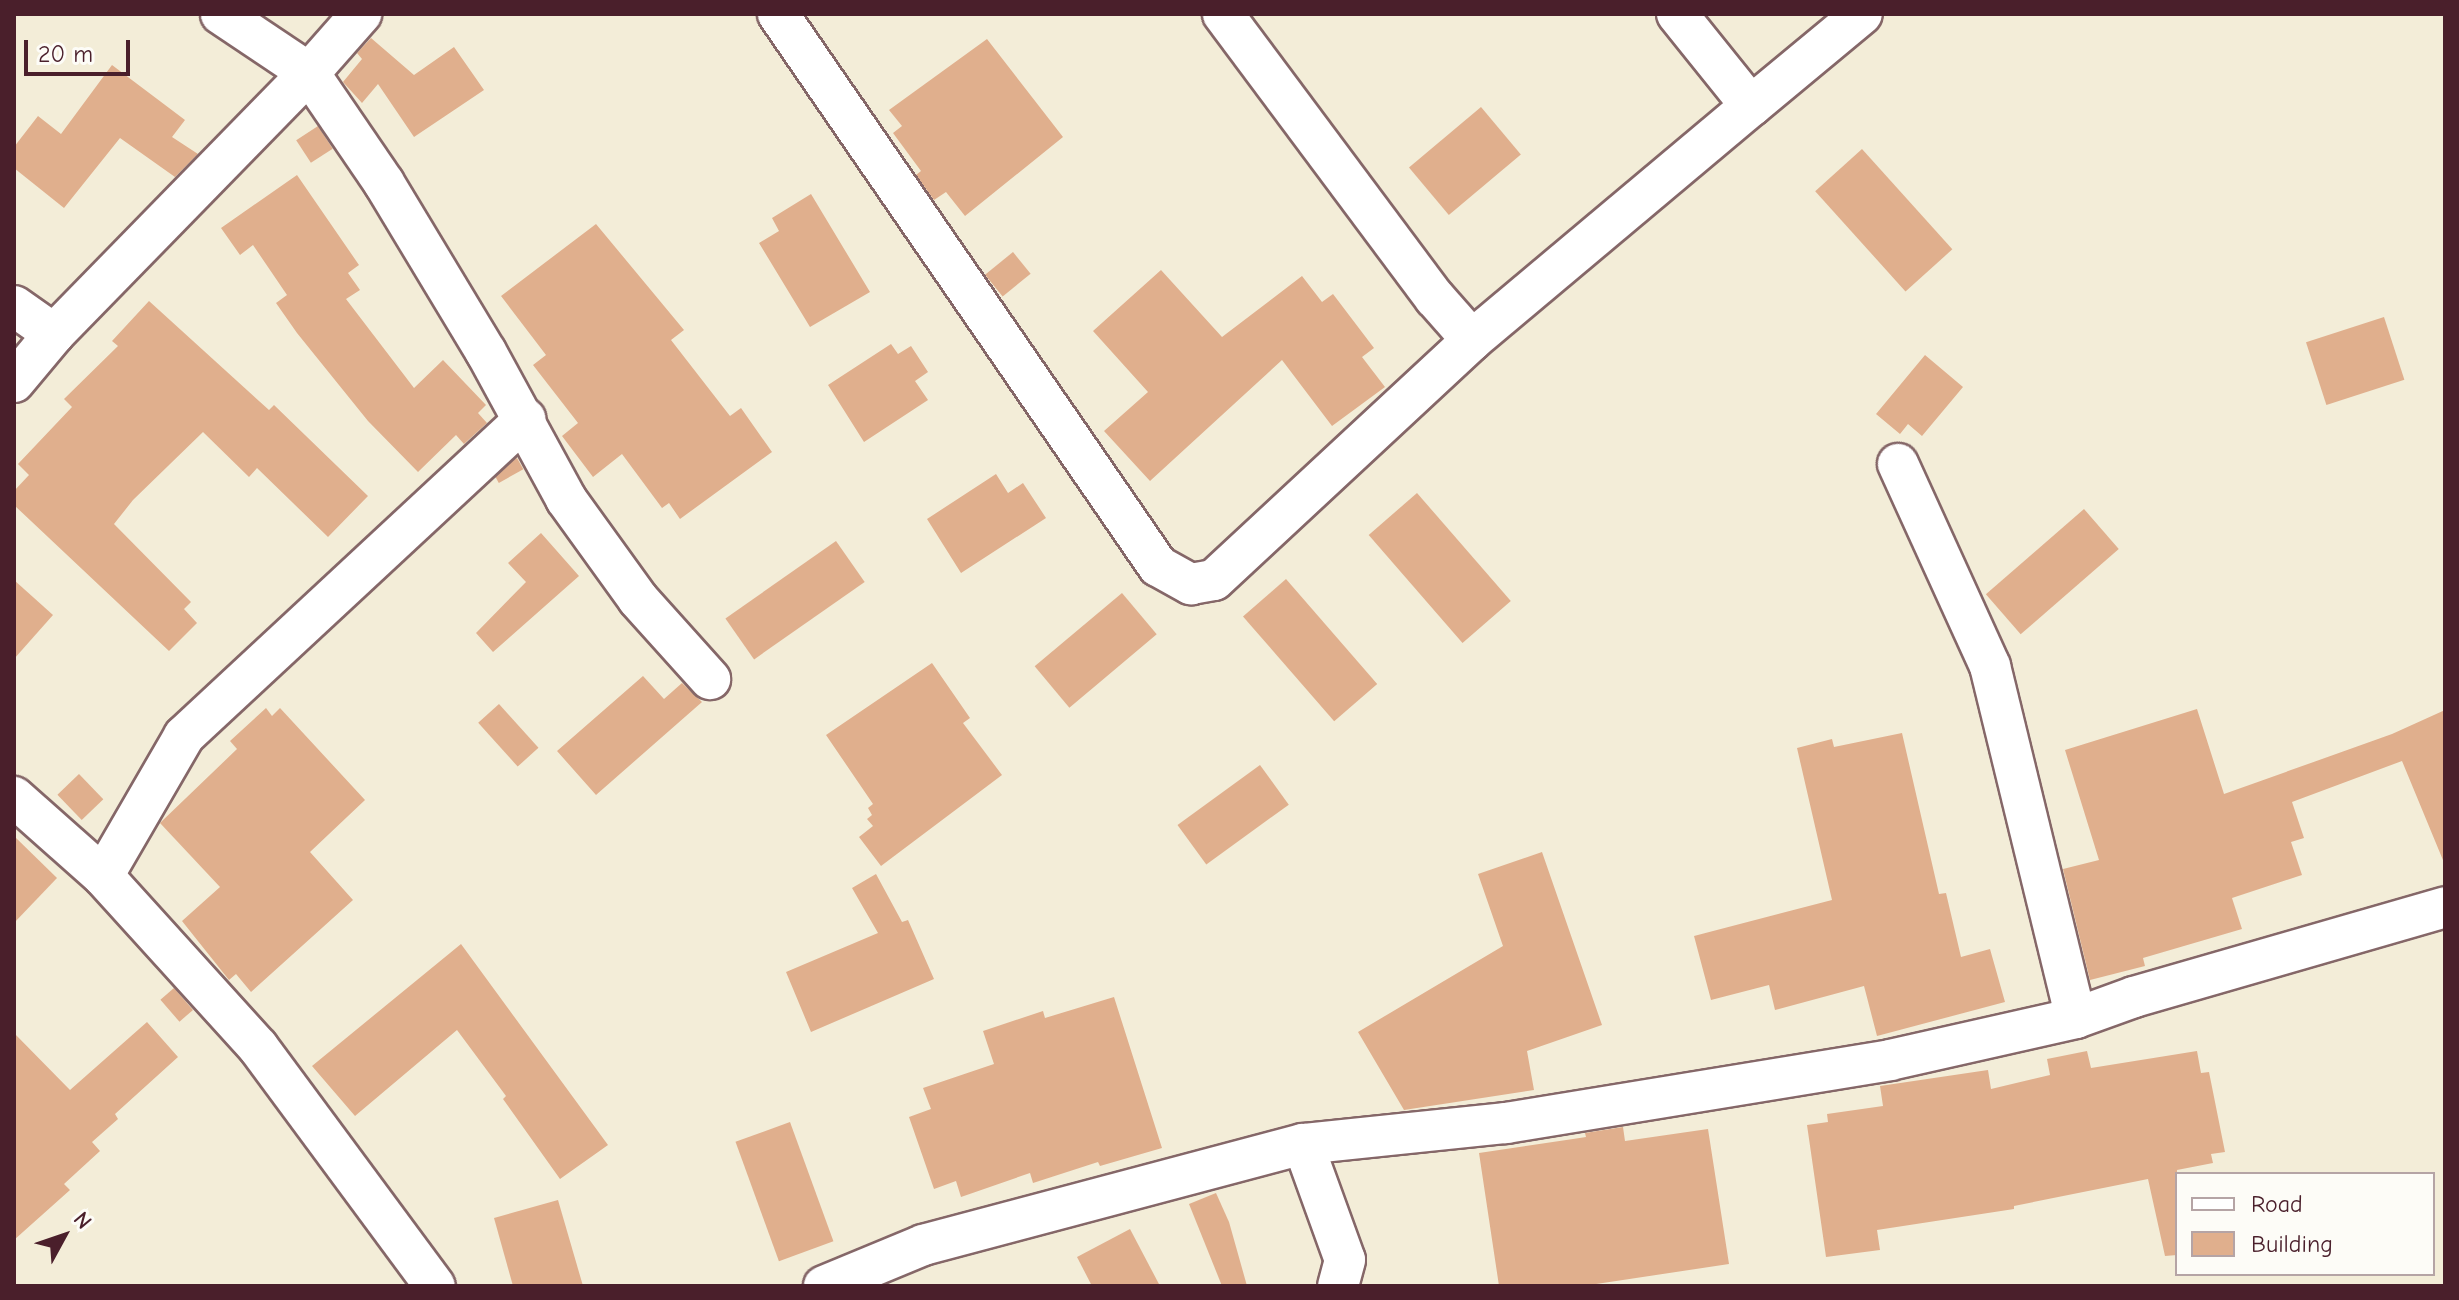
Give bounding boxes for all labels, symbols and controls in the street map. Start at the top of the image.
scale bar [28,24,134,74]
text: 20 m [38,40,93,68]
legend [2175,1172,2435,1276]
text: Road [2251,1190,2303,1218]
north arrow [24,1196,104,1276]
text: N [68,1207,97,1234]
text: Building [2251,1230,2333,1258]

